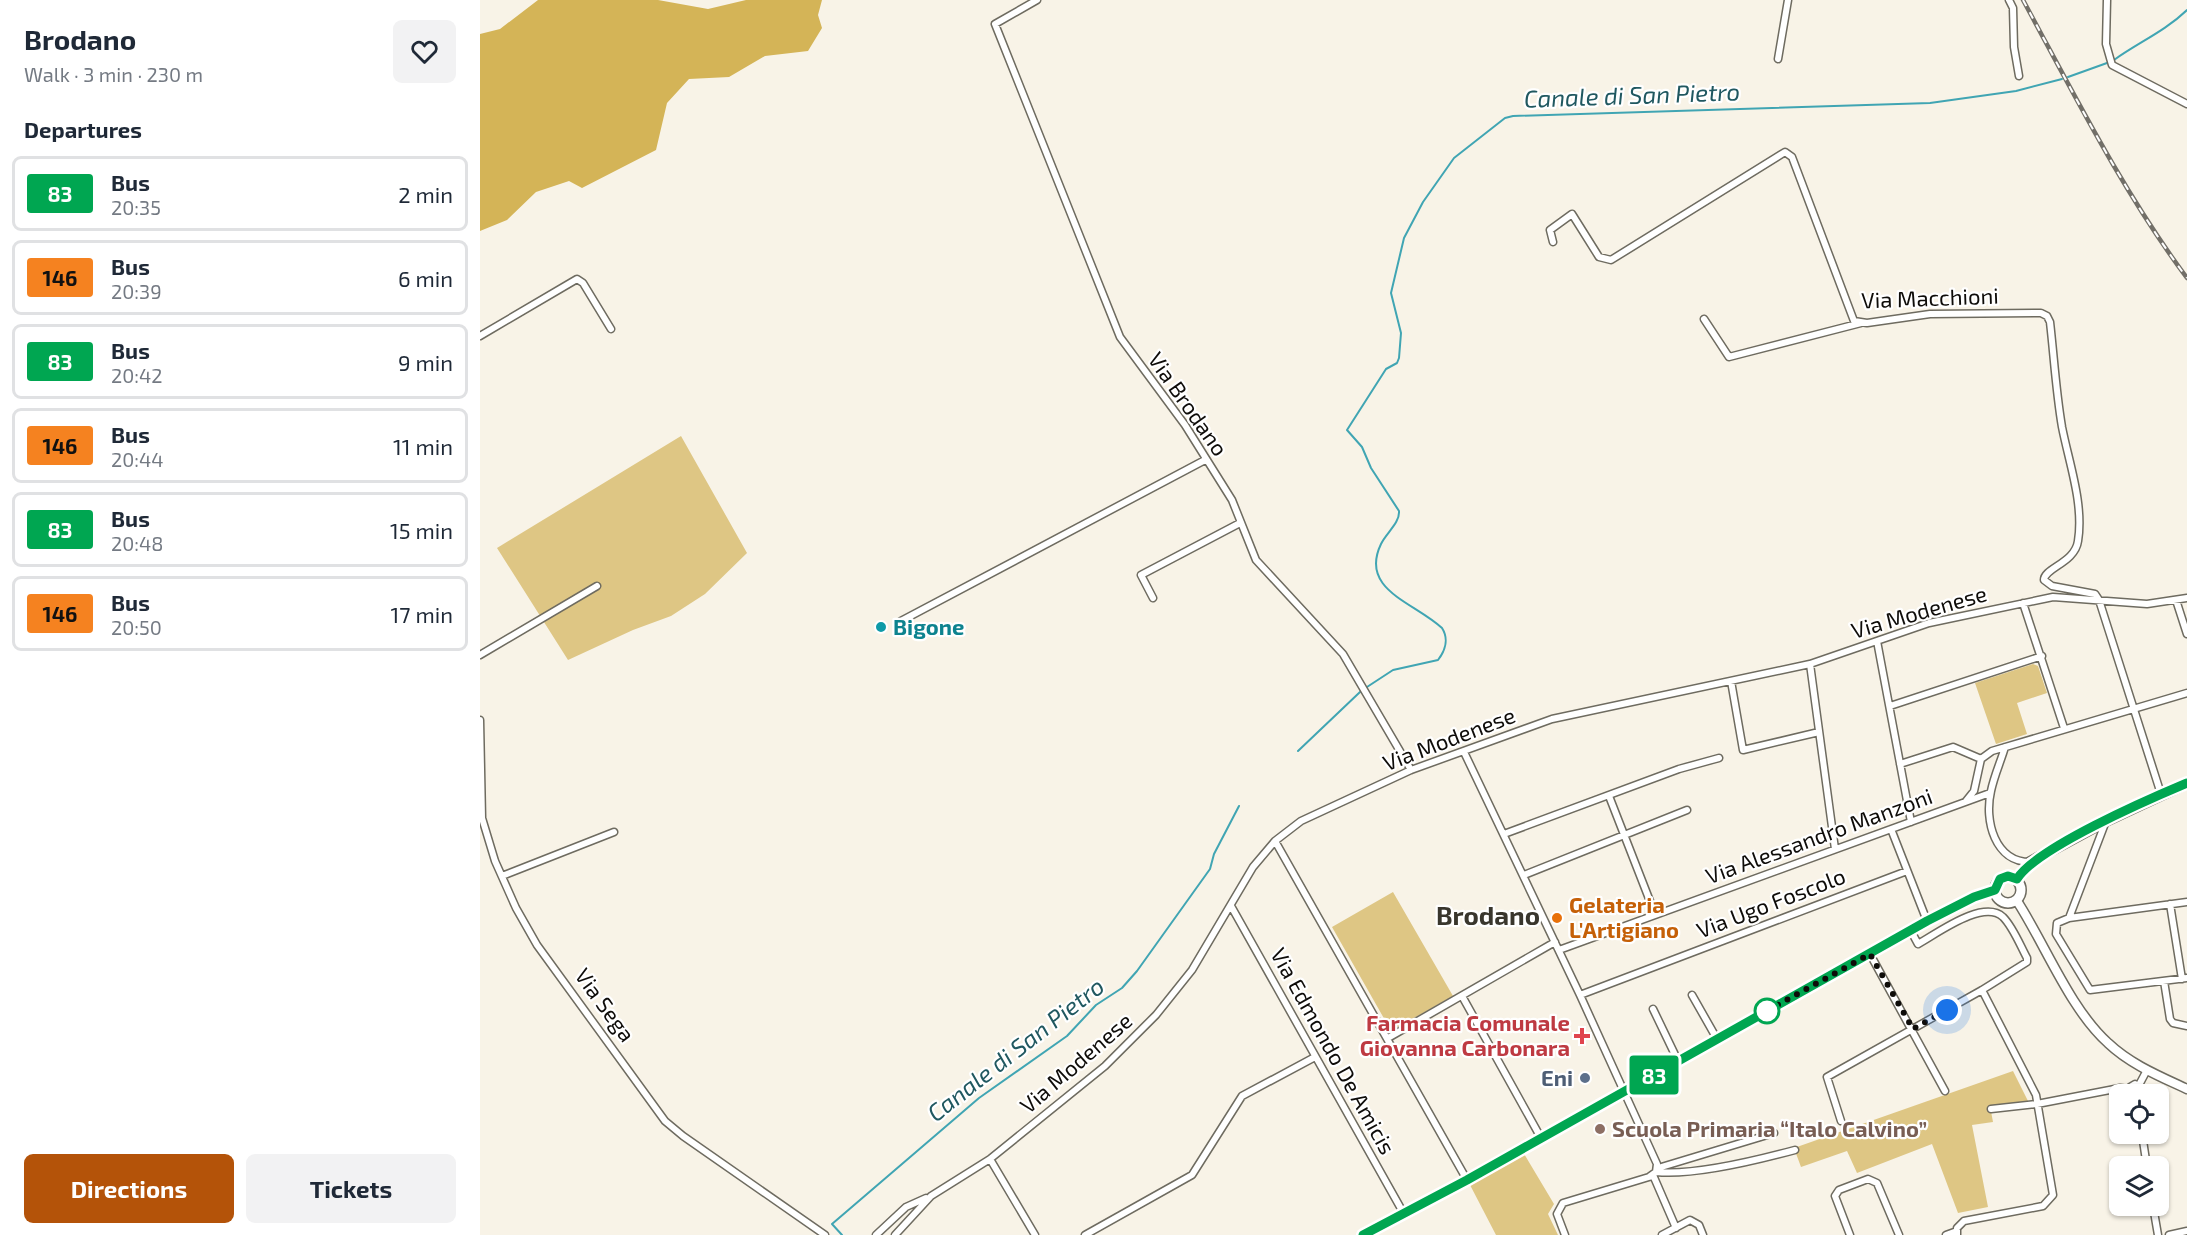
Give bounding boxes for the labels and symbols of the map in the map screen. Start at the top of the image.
water label: Canale di San Pietro [1523,76,1741,113]
street label: Via Macchioni [1861,282,1999,312]
street label: Via Brodano [1144,347,1234,460]
street label: Via Modenese [1848,579,1989,643]
place label: Bigone [893,613,964,639]
marker: Bigone [874,620,888,634]
street label: Via Modenese [1379,701,1518,775]
street label: Via Alessandro Manzoni [1702,782,1935,888]
street label: Via Ugo Foscolo [1693,862,1849,942]
place label: Gelateria L'Artigiano [1569,891,1679,942]
district label: Brodano [1436,899,1540,930]
marker: Gelateria L'Artigiano [1550,911,1564,925]
street label: Via Edmondo De Amicis [1266,943,1401,1158]
street label: Via Sega [571,963,641,1046]
water label: Canale di San Pietro [921,971,1109,1127]
your location [1932,995,1962,1025]
unlabelled marker [1754,998,1780,1024]
street label: Via Modenese [1014,1007,1137,1118]
place label: Farmacia Comunale Giovanna Carbonara [1360,1009,1570,1060]
marker: Farmacia Comunale Giovanna Carbonara [1575,1029,1589,1043]
line badge: 83 [1627,1056,1681,1094]
place label: Eni [1541,1064,1573,1090]
marker: Eni [1578,1071,1592,1085]
place label: Scuola Primaria “Italo Calvino” [1612,1115,1927,1141]
marker: Scuola Primaria “Italo Calvino” [1593,1122,1607,1136]

